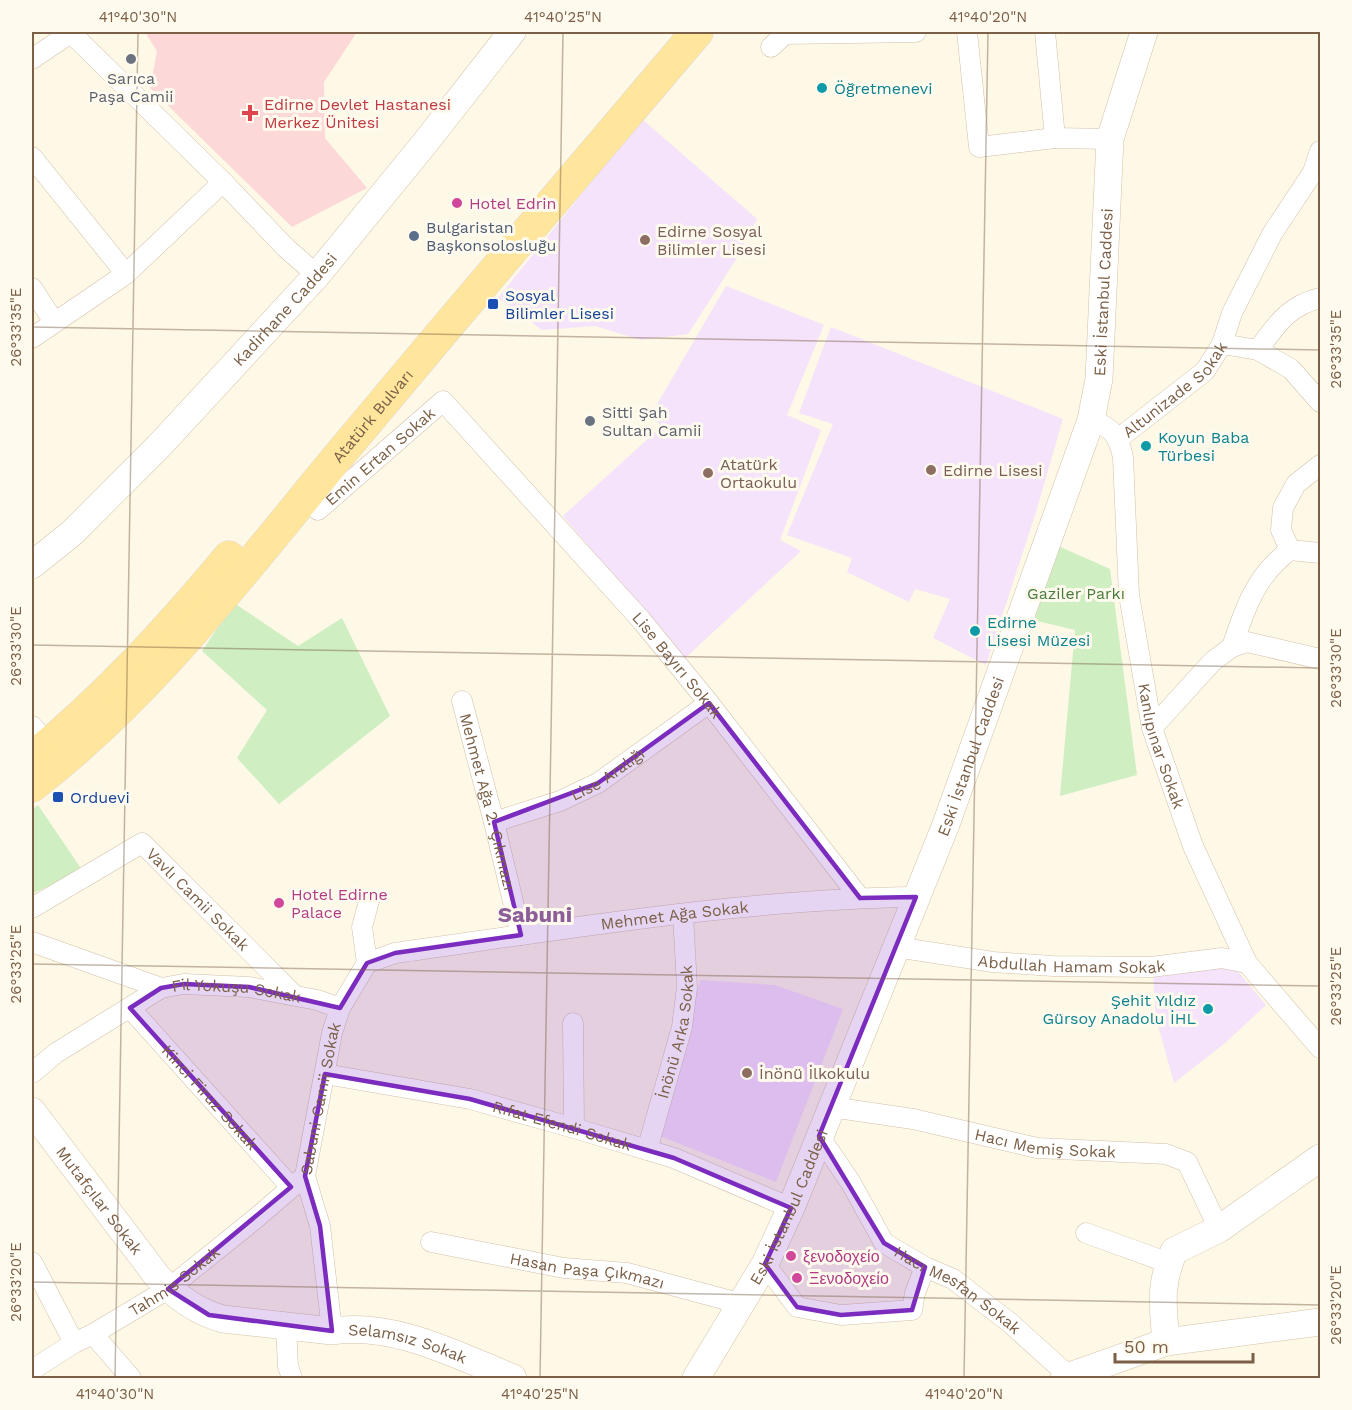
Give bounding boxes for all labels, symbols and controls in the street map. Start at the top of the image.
text: 41°40'30"N [99,8,177,26]
text: 41°40'25"N [524,8,602,26]
text: 41°40'20"N [949,8,1027,26]
marker: Sarıca Paşa Camii [124,52,138,66]
place label: Sarıca Paşa Camii [88,69,174,106]
place label: Öğretmenevi [834,79,932,98]
marker: Öğretmenevi [815,81,829,95]
place label: Edirne Devlet Hastanesi Merkez Ünitesi [264,95,451,132]
marker: Edirne Devlet Hastanesi Merkez Ünitesi [241,104,259,122]
place label: Hotel Edrin [469,194,556,213]
marker: Hotel Edrin [450,196,464,210]
street label: Eski İstanbul Caddesi [1090,208,1117,377]
place label: Bulgaristan Başkonsolosluğu [426,218,556,255]
place label: Edirne Sosyal Bilimler Lisesi [657,222,766,259]
marker: Bulgaristan Başkonsolosluğu [407,229,421,243]
marker: Edirne Sosyal Bilimler Lisesi [638,233,652,247]
street label: Kadirhane Caddesi [229,249,341,370]
place label: Sosyal Bilimler Lisesi [505,286,614,323]
text: 26°33'35"E [7,288,25,366]
marker: Sosyal Bilimler Lisesi [486,297,500,311]
text: 26°33'35"E [1327,310,1345,388]
street label: Altunizade Sokak [1119,338,1231,442]
street label: Atatürk Bulvarı [328,366,417,466]
street label: Emin Ertan Sokak [321,403,439,509]
place label: Sitti Şah Sultan Camii [602,403,702,440]
marker: Sitti Şah Sultan Camii [583,414,597,428]
place label: Koyun Baba Türbesi [1158,428,1249,465]
marker: Koyun Baba Türbesi [1139,439,1153,453]
place label: Atatürk Ortaokulu [720,455,797,492]
place label: Edirne Lisesi [943,461,1043,480]
marker: Edirne Lisesi [924,463,938,477]
marker: Atatürk Ortaokulu [701,466,715,480]
park label: Gaziler Parkı [1027,584,1125,603]
text: 26°33'30"E [7,606,25,686]
street label: Lise Bayırı Sokak [628,608,726,722]
place label: Edirne Lisesi Müzesi [987,613,1090,650]
marker: Edirne Lisesi Müzesi [968,624,982,638]
text: 26°33'30"E [1327,628,1345,708]
street label: Eski İstanbul Caddesi [933,674,1008,839]
street label: Kanlıpınar Sokak [1134,682,1188,811]
street label: Mehmet Ağa 2. Çıkmazı [456,711,519,892]
street label: Lise Aralığı [568,744,648,805]
place label: Orduevi [70,788,130,807]
marker: Orduevi [51,790,65,804]
street label: Vavlı Camii Sokak [142,844,253,955]
place label: Hotel Edirne Palace [291,885,388,922]
marker: Hotel Edirne Palace [272,896,286,910]
street label: Mehmet Ağa Sokak [600,898,749,934]
district label: Sabuni [498,902,572,927]
text: 26°33'25"E [7,925,25,1003]
text: 26°33'25"E [1327,947,1345,1025]
street label: Abdullah Hamam Sokak [977,951,1167,977]
street label: İnönü Arka Sokak [653,965,697,1101]
street label: Fil Yokuşu Sokak [170,975,303,1007]
place label: Şehit Yıldız Gürsoy Anadolu İHL [1042,991,1196,1028]
marker: Şehit Yıldız Gürsoy Anadolu İHL [1201,1002,1215,1016]
street label: Sabuni Camii Sokak [296,1020,345,1176]
street label: Kinci Firuz Sokak [158,1041,262,1154]
place label: İnönü İlkokulu [759,1064,870,1083]
marker: İnönü İlkokulu [740,1066,754,1080]
street label: Rıfat Efendi Sokak [491,1097,634,1155]
street label: Hacı Memiş Sokak [973,1125,1116,1162]
street label: Eski İstanbul Caddesi [746,1127,832,1288]
street label: Mutafçılar Sokak [52,1143,146,1259]
text: 26°33'20"E [7,1242,25,1322]
street label: Tahmis Sokak [126,1242,224,1320]
street label: Hacı Mesfan Sokak [891,1242,1025,1338]
place label: ξενοδοχείο [803,1247,880,1266]
street label: Hasan Paşa Çıkmazı [508,1249,667,1293]
marker: ξενοδοχείο [784,1249,798,1263]
text: 26°33'20"E [1327,1265,1345,1345]
place label: Ξενοδοχείο [809,1269,889,1288]
marker: Ξενοδοχείο [790,1271,804,1285]
street label: Selamsız Sokak [348,1320,470,1368]
scale bar [1115,1326,1253,1364]
text: 50 m [1124,1336,1169,1357]
text: 41°40'30"N [76,1385,154,1403]
text: 41°40'25"N [501,1385,579,1403]
text: 41°40'20"N [925,1385,1003,1403]

